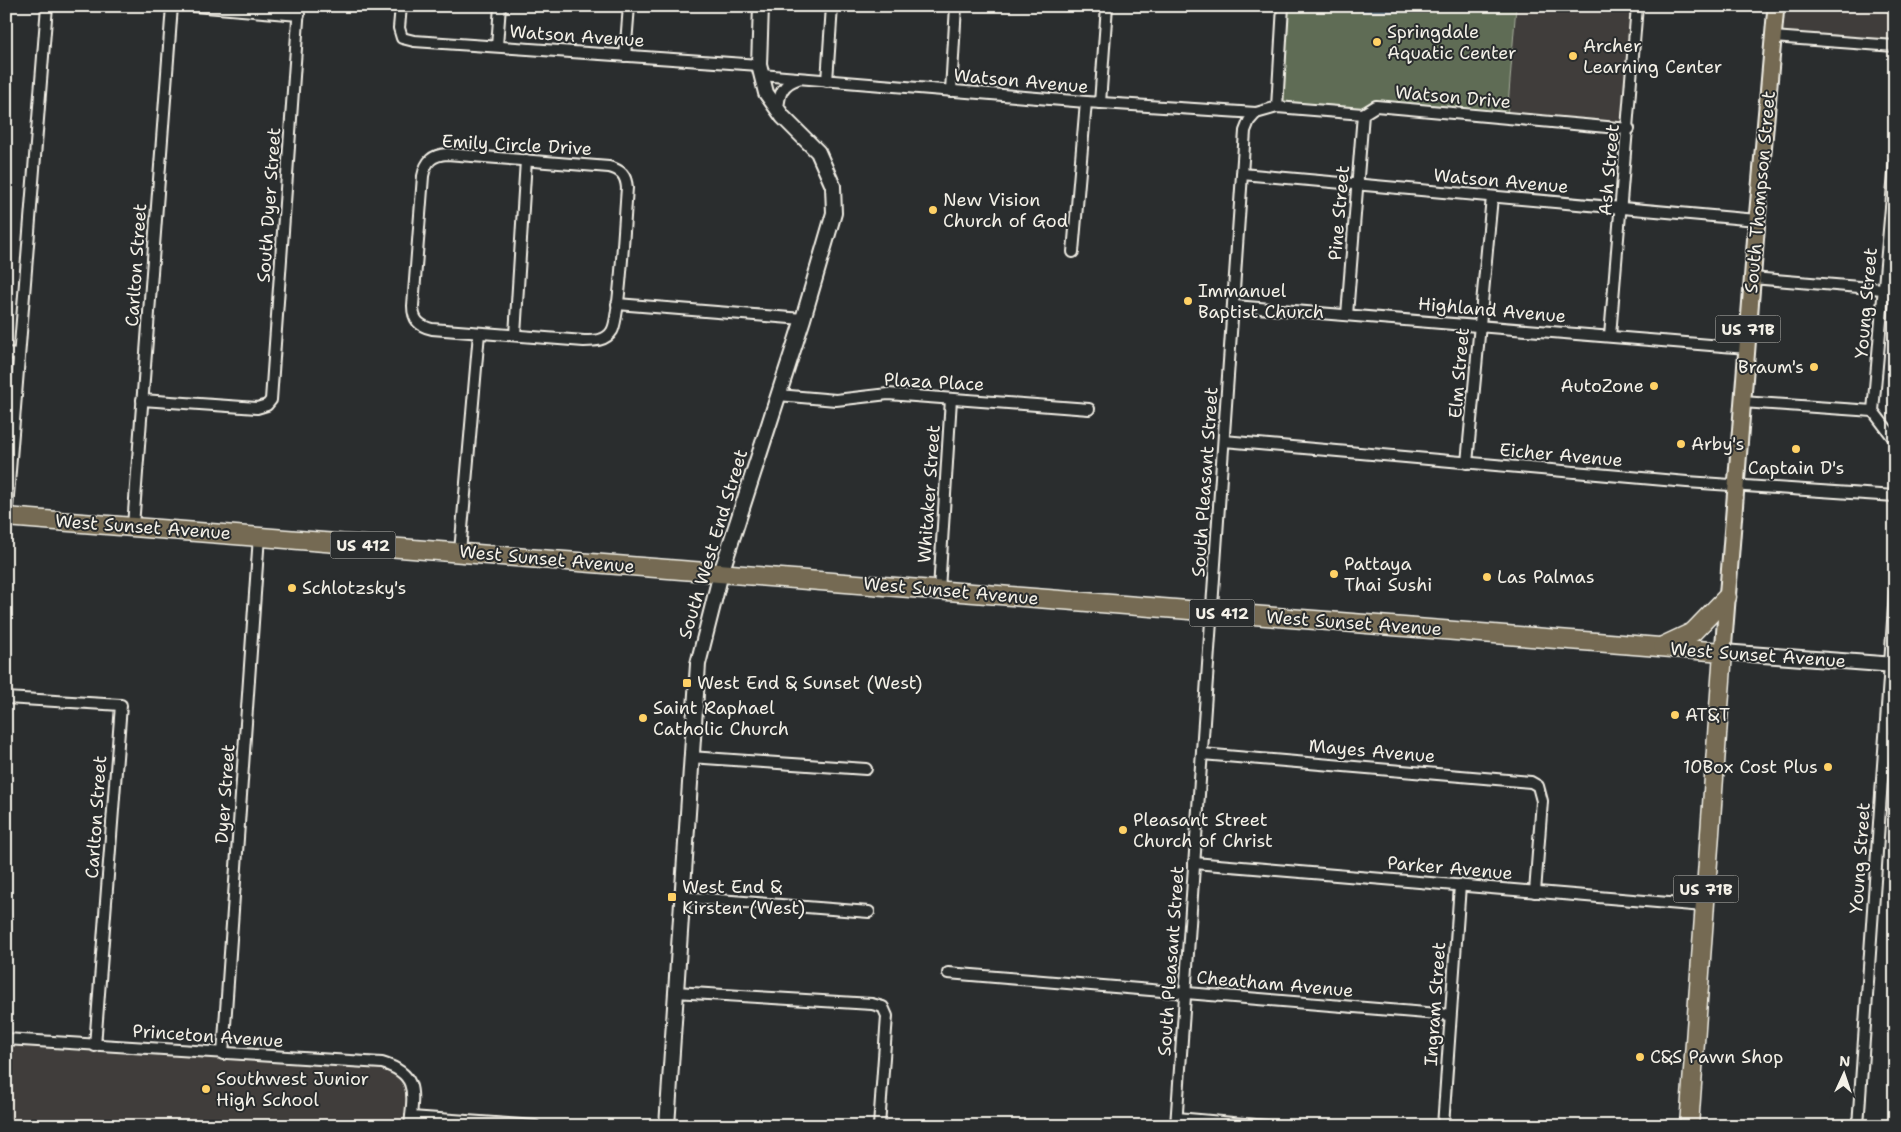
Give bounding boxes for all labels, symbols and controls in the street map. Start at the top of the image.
street label: Watson Avenue [509,19,645,53]
place label: Springdale Aquatic Center [1387,20,1517,65]
place label: Archer Learning Center [1583,34,1722,79]
marker: Springdale Aquatic Center [1371,36,1383,48]
marker: Archer Learning Center [1567,50,1579,62]
street label: Watson Avenue [952,63,1090,99]
street label: Watson Drive [1394,80,1512,114]
street label: South Thompson Street [1739,90,1781,294]
street label: Ash Street [1593,123,1625,217]
street label: South Dyer Street [252,126,286,283]
street label: Emily Circle Drive [441,129,593,161]
street label: Watson Avenue [1432,163,1570,199]
street label: Pine Street [1323,164,1355,262]
place label: New Vision Church of God [943,188,1068,233]
street label: Carlton Street [120,203,152,327]
marker: New Vision Church of God [927,204,939,216]
street label: Young Street [1849,246,1883,359]
place label: Immanuel Baptist Church [1198,279,1324,324]
street label: Highland Avenue [1417,292,1567,328]
marker: Immanuel Baptist Church [1182,295,1194,307]
road number: US 71B [1716,316,1780,342]
street label: Elm Street [1443,327,1475,419]
place label: Braum's [1738,355,1804,379]
marker: Braum's [1808,361,1820,373]
street label: Plaza Place [883,367,985,397]
place label: AutoZone [1561,374,1644,398]
marker: AutoZone [1648,380,1660,392]
street label: South Pleasant Street [1186,386,1224,578]
street label: Whitaker Street [912,424,946,564]
place label: Arby's [1691,432,1744,456]
street label: Eicher Avenue [1498,438,1624,472]
marker: Arby's [1675,438,1687,450]
marker: Captain D's [1790,443,1802,455]
street label: South West End Street [673,446,753,642]
place label: Captain D's [1748,456,1844,480]
street label: West Sunset Avenue [54,509,232,545]
road number: US 412 [330,532,396,558]
street label: West Sunset Avenue [458,539,636,579]
place label: Pattaya Thai Sushi [1344,552,1432,597]
place label: Las Palmas [1497,565,1595,589]
marker: Pattaya Thai Sushi [1328,568,1340,580]
street label: West Sunset Avenue [862,571,1040,611]
marker: Las Palmas [1481,571,1493,583]
place label: Schlotzsky's [302,576,406,600]
marker: Schlotzsky's [286,582,298,594]
road number: US 412 [1190,600,1254,626]
street label: West Sunset Avenue [1265,605,1443,641]
street label: West Sunset Avenue [1669,637,1847,673]
place label: West End & Sunset (West) [697,671,922,695]
marker: West End & Sunset (West) [681,677,693,689]
place label: Saint Raphael Catholic Church [653,696,789,741]
place label: AT&T [1685,703,1730,727]
marker: AT&T [1669,709,1681,721]
marker: Saint Raphael Catholic Church [637,712,649,724]
street label: Mayes Avenue [1308,734,1436,768]
street label: Dyer Street [210,743,240,844]
street label: Carlton Street [80,755,112,879]
place label: 10Box Cost Plus [1683,755,1818,779]
marker: 10Box Cost Plus [1822,761,1834,773]
street label: Young Street [1844,802,1876,914]
place label: Pleasant Street Church of Christ [1133,808,1273,853]
marker: Pleasant Street Church of Christ [1117,824,1129,836]
street label: Parker Avenue [1386,851,1514,885]
street label: South Pleasant Street [1152,865,1190,1057]
place label: West End & Kirsten (West) [682,875,805,920]
road number: US 71B [1674,876,1738,902]
marker: West End & Kirsten (West) [666,891,678,903]
street label: Ingram Street [1419,941,1451,1067]
street label: Cheatham Avenue [1195,965,1355,1003]
street label: Princeton Avenue [132,1019,284,1053]
place label: C&S Pawn Shop [1650,1045,1783,1069]
north arrow [1818,1050,1868,1100]
marker: C&S Pawn Shop [1634,1051,1646,1063]
text: N [1839,1052,1851,1070]
place label: Southwest Junior High School [216,1067,369,1112]
marker: Southwest Junior High School [200,1083,212,1095]

